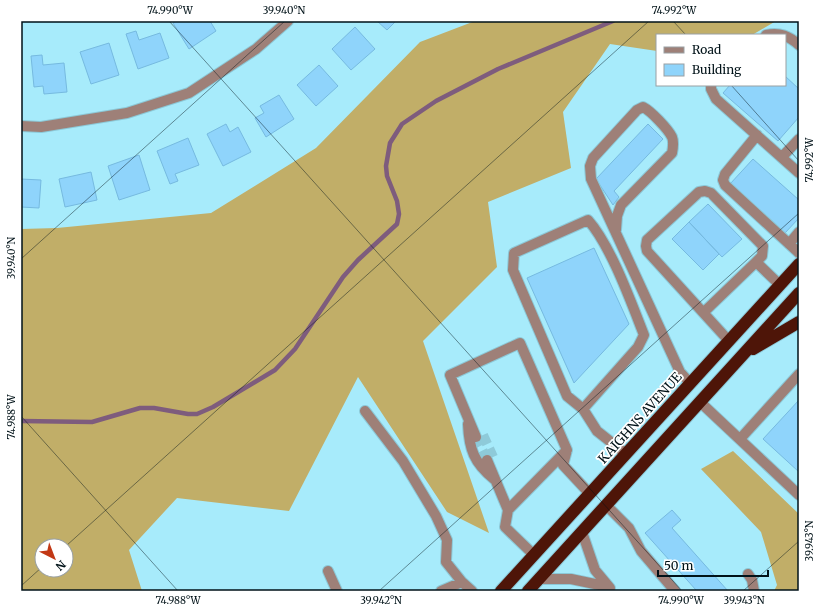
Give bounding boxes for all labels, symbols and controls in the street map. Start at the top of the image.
text: 74.990°W [147,4,194,17]
text: 39.940°N [263,4,306,17]
text: 74.992°W [652,4,697,17]
legend [656,34,786,86]
text: Road [692,42,721,57]
text: Building [692,62,742,77]
text: 74.992°W [803,137,816,182]
text: 39.940°N [5,236,18,279]
street label: KAIGHNS AVENUE [594,368,686,467]
text: 74.988°W [5,394,18,439]
text: 39.943°N [803,520,816,562]
north arrow [34,538,74,578]
scale bar [658,552,768,578]
text: N [53,557,69,574]
text: 50 m [664,558,693,573]
text: 74.988°W [156,594,201,607]
text: 39.942°N [360,594,402,607]
text: 74.990°W [658,594,705,607]
text: 39.943°N [723,594,765,607]

